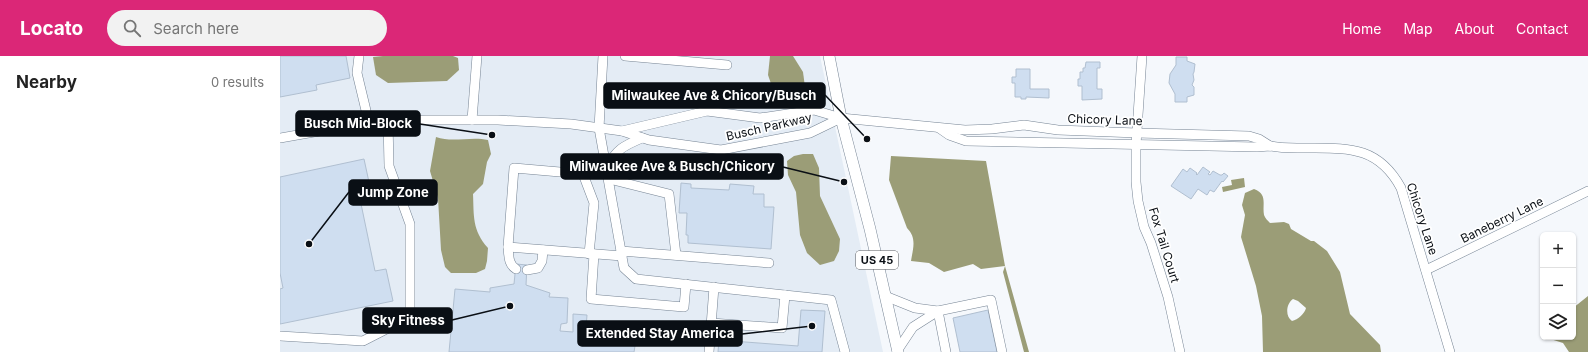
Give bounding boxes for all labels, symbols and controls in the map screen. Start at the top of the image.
search box [107,10,387,46]
text: Locato [20,17,83,40]
icon: search [121,17,143,39]
text: Search here [153,19,239,38]
text: Home [1342,20,1381,37]
text: Map [1403,20,1433,37]
text: About [1455,20,1494,37]
text: Contact [1516,20,1568,37]
text: Nearby [16,72,77,92]
text: 0 results [211,74,264,90]
callout: Milwaukee Ave & Chicory/Busch [604,83,825,108]
text: Milwaukee Ave & Chicory/Busch [612,87,816,103]
street label: Busch Parkway [725,109,813,144]
callout: Busch Mid-Block [296,111,420,136]
street label: Chicory Lane [1067,111,1143,128]
text: Busch Mid-Block [304,115,412,131]
callout: Milwaukee Ave & Busch/Chicory [561,154,783,179]
text: Milwaukee Ave & Busch/Chicory [569,158,775,174]
callout: Jump Zone [349,180,437,205]
street label: Chicory Lane [1404,181,1441,257]
text: Jump Zone [357,184,429,200]
street label: Baneberry Lane [1458,193,1546,246]
street label: Fox Tail Court [1146,205,1183,284]
map controls [1540,232,1576,340]
button: + [1540,232,1576,268]
road number: US 45 [856,251,898,269]
button: − [1540,268,1576,304]
button: layers [1540,304,1576,340]
callout: Sky Fitness [363,308,452,333]
text: Sky Fitness [371,312,445,328]
callout: Extended Stay America [578,321,742,346]
text: Extended Stay America [586,325,734,341]

